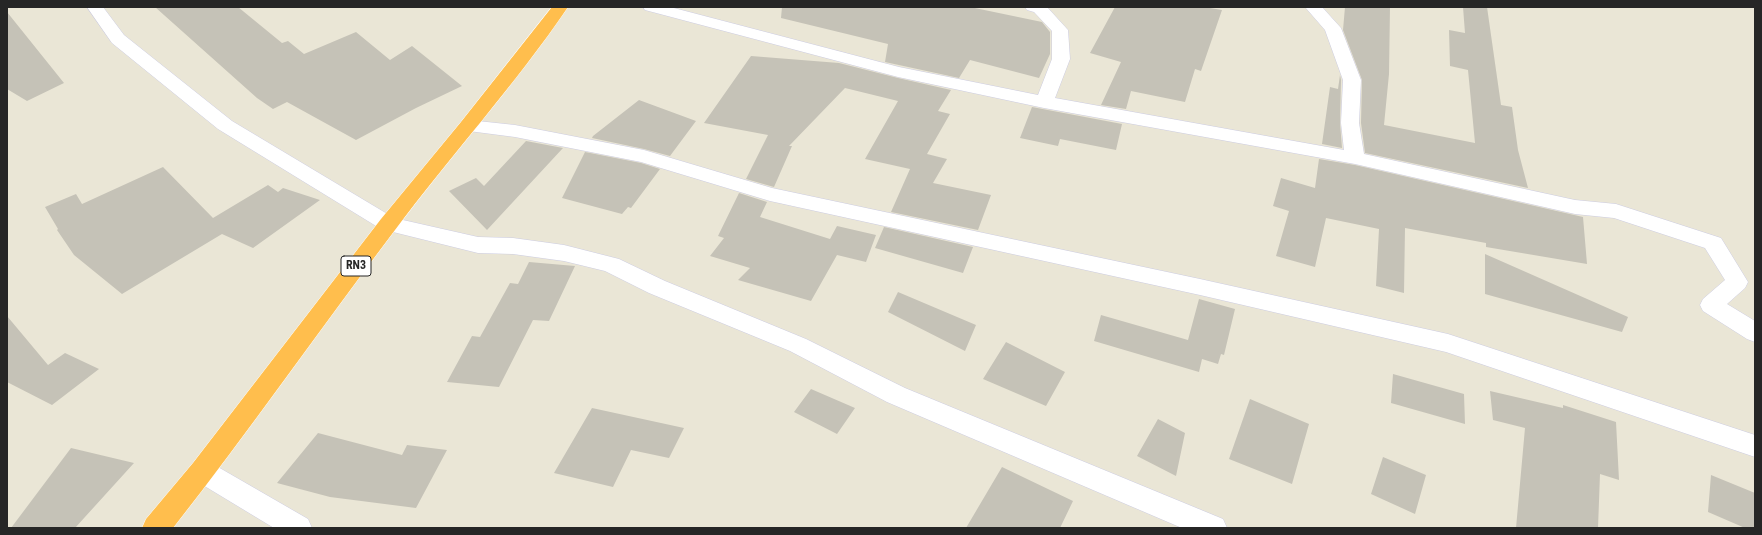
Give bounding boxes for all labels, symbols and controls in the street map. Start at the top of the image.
road number: RN3 [341,256,371,276]

